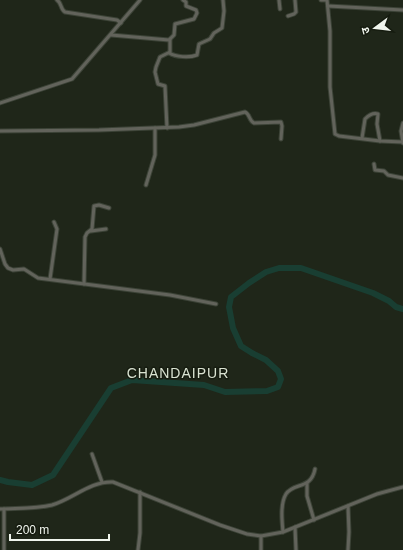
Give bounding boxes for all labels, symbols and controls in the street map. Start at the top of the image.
north arrow [355,8,395,48]
text: उ [359,25,372,35]
district label: CHANDAIPUR [127,365,229,381]
scale bar [10,516,109,542]
text: 200 m [16,523,49,537]

